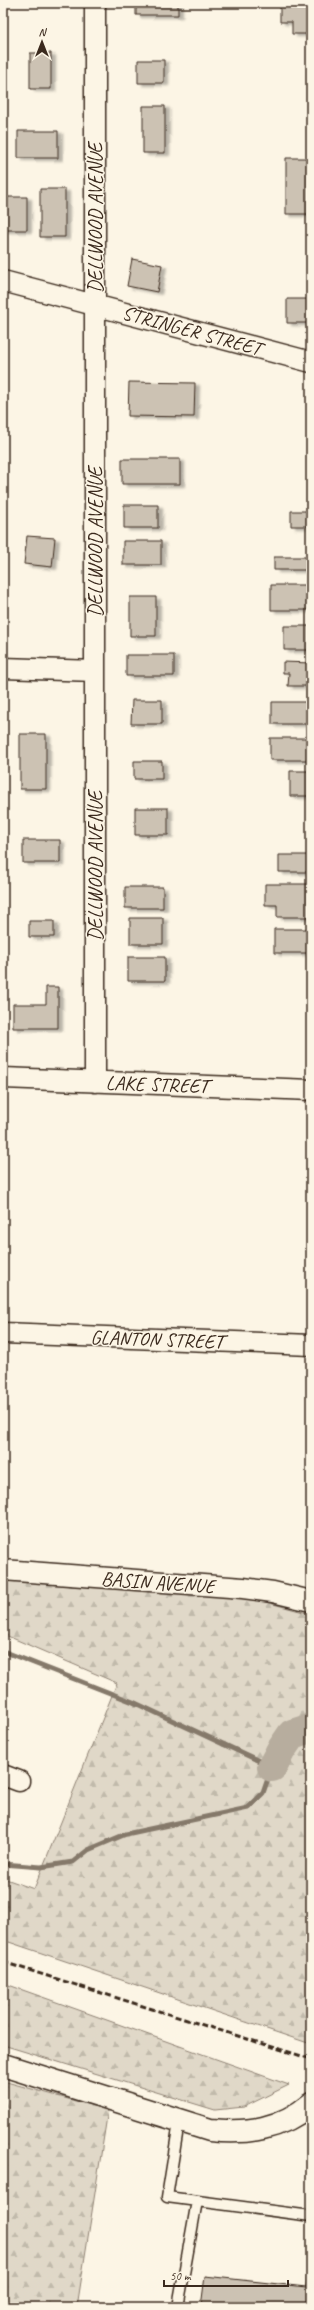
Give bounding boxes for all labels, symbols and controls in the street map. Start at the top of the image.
north arrow [22,22,62,62]
text: N [39,25,48,39]
street label: DELLWOOD AVENUE [83,141,108,293]
street label: STRINGER STREET [119,300,268,362]
street label: DELLWOOD AVENUE [83,465,108,617]
street label: DELLWOOD AVENUE [83,789,108,941]
street label: LAKE STREET [105,1070,214,1099]
street label: GLANTON STREET [90,1325,229,1354]
street label: BASIN AVENUE [100,1566,219,1599]
scale bar [164,2262,288,2288]
text: 50 m [170,2268,192,2284]

